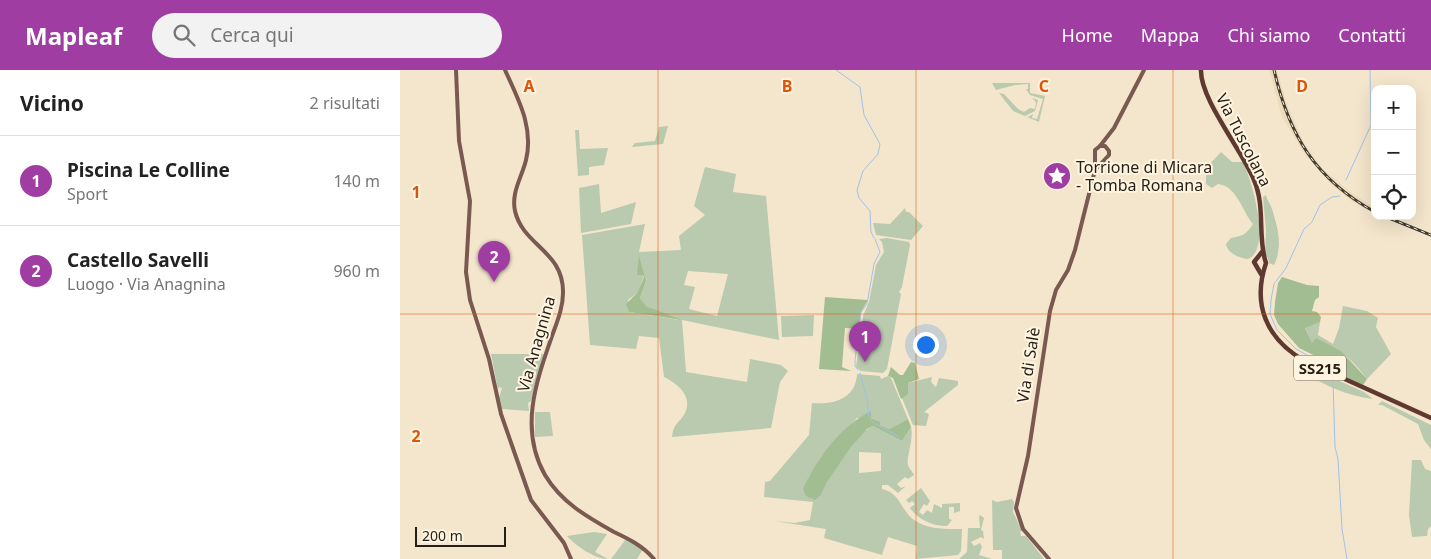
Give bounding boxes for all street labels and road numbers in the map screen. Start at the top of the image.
street label: Via Tuscolana [1211,90,1277,190]
street label: Via Anagnina [512,294,560,394]
street label: Via di Salè [1011,326,1045,404]
road number: SS215 [1294,356,1346,380]

